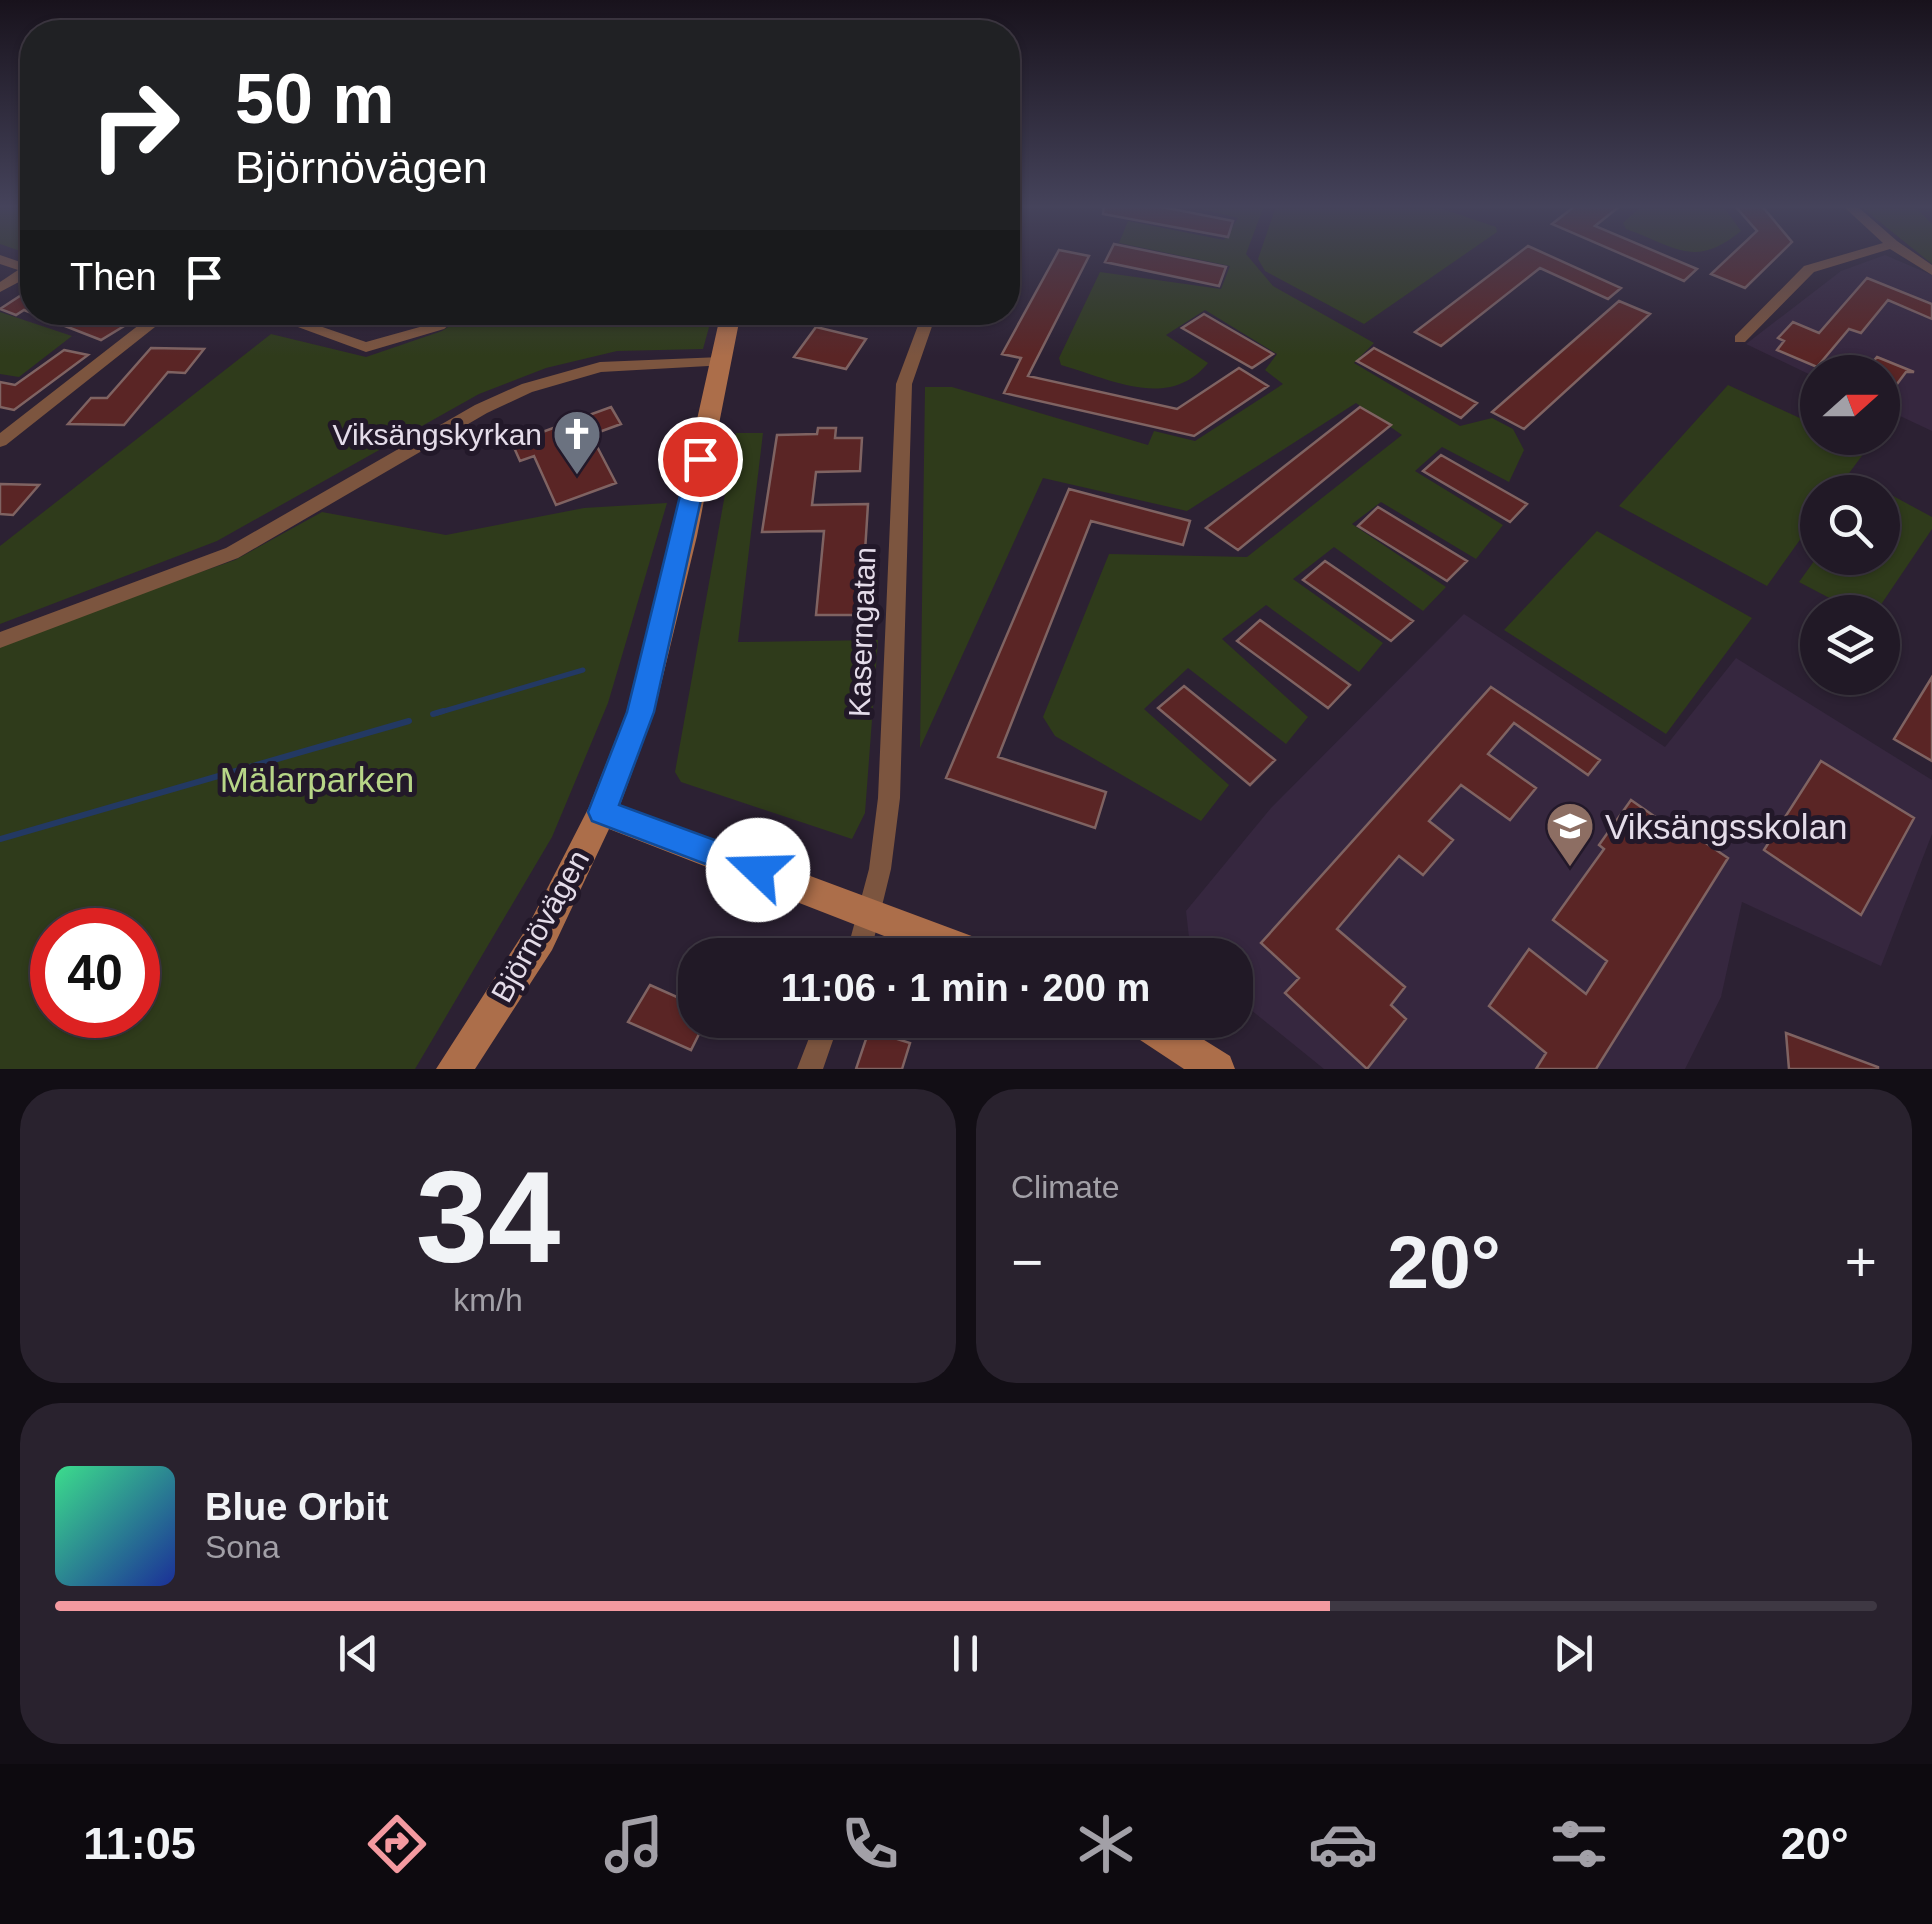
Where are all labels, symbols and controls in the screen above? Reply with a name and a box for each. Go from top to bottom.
icon: right [70,60,200,190]
text: 50 m [235,60,395,138]
text: Björnövägen [235,142,488,193]
icon: arrive [177,250,232,305]
text: Then [70,256,157,298]
north arrow [1800,355,1900,455]
map controls [1800,355,1900,695]
church icon: Viksängskyrkan [551,408,603,476]
pin [658,417,743,502]
place label: Viksängskyrkan [332,418,542,451]
icon: arrive [673,432,728,487]
button: search [1800,475,1900,575]
street label: Kaserngatan [843,546,881,718]
button: layers [1800,595,1900,695]
park label: Mälarparken [220,760,414,799]
school or university icon: Viksängsskolan [1544,800,1596,868]
place label: Viksängsskolan [1605,807,1848,846]
position arrow [706,818,810,922]
street label: Björnövägen [485,844,595,1008]
speed limit sign: 40 [30,908,160,1038]
text: 11:06 · 1 min · 200 m [781,967,1150,1009]
text: 34 [416,1144,560,1290]
text: Climate [1011,1169,1119,1205]
text: 20° [1387,1220,1501,1304]
text: − [1011,1231,1043,1293]
text: + [1845,1231,1877,1293]
text: km/h [453,1282,523,1318]
text: Blue Orbit [205,1486,389,1528]
text: Sona [205,1529,280,1565]
icon: previous [331,1626,386,1681]
icon: pause [938,1626,993,1681]
icon: next [1546,1626,1601,1681]
icon: directions [362,1809,432,1879]
icon: music [599,1809,669,1879]
icon: phone [835,1809,905,1879]
icon: climate [1071,1809,1141,1879]
icon: car [1308,1809,1378,1879]
icon: filters [1544,1809,1614,1879]
text: 11:05 [83,1818,196,1869]
text: 20° [1781,1818,1849,1869]

